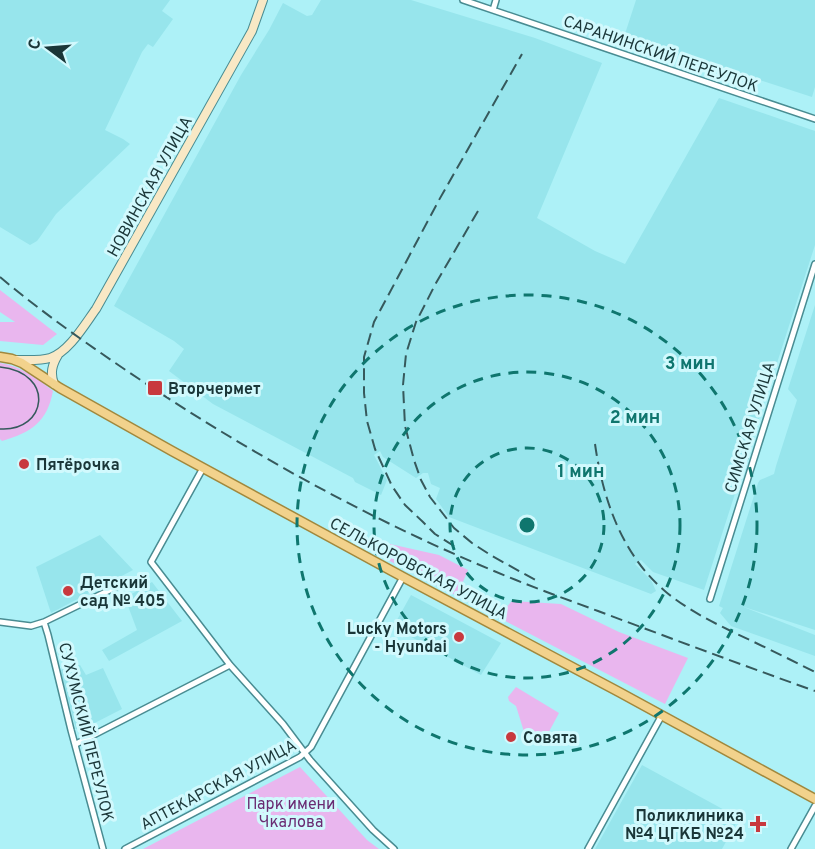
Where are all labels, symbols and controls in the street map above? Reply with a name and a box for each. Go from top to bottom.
street label: САРАНИНСКИЙ ПЕРЕУЛОК [560,10,761,98]
north arrow [18,18,78,78]
text: С [24,37,47,52]
street label: НОВИНСКАЯ УЛИЦА [104,113,198,261]
text: 3 мин [665,353,715,376]
street label: СИМСКАЯ УЛИЦА [721,359,780,496]
marker: Вторчермет [146,379,164,397]
place label: Вторчермет [168,380,261,400]
text: 2 мин [610,407,660,430]
place label: Пятёрочка [36,456,120,476]
marker: Пятёрочка [17,457,31,471]
text: 1 мин [558,461,604,484]
street label: СЕЛЬКОРОВСКАЯ УЛИЦА [326,514,511,625]
centre of rings [517,515,537,535]
place label: Детский сад № 405 [80,574,165,612]
marker: Детский сад № 405 [61,584,75,598]
place label: Lucky Motors - Hyundai [347,620,447,658]
marker: Lucky Motors - Hyundai [452,630,466,644]
street label: СУХУМСКИЙ ПЕРЕУЛОК [53,640,119,824]
place label: Совята [523,729,577,749]
marker: Совята [504,730,518,744]
street label: АПТЕКАРСКАЯ УЛИЦА [137,736,301,835]
park label: Парк имени Чкалова [246,795,336,833]
place label: Поликлиника №4 ЦГКБ №24 [625,807,744,845]
marker: Поликлиника №4 ЦГКБ №24 [749,815,767,833]

